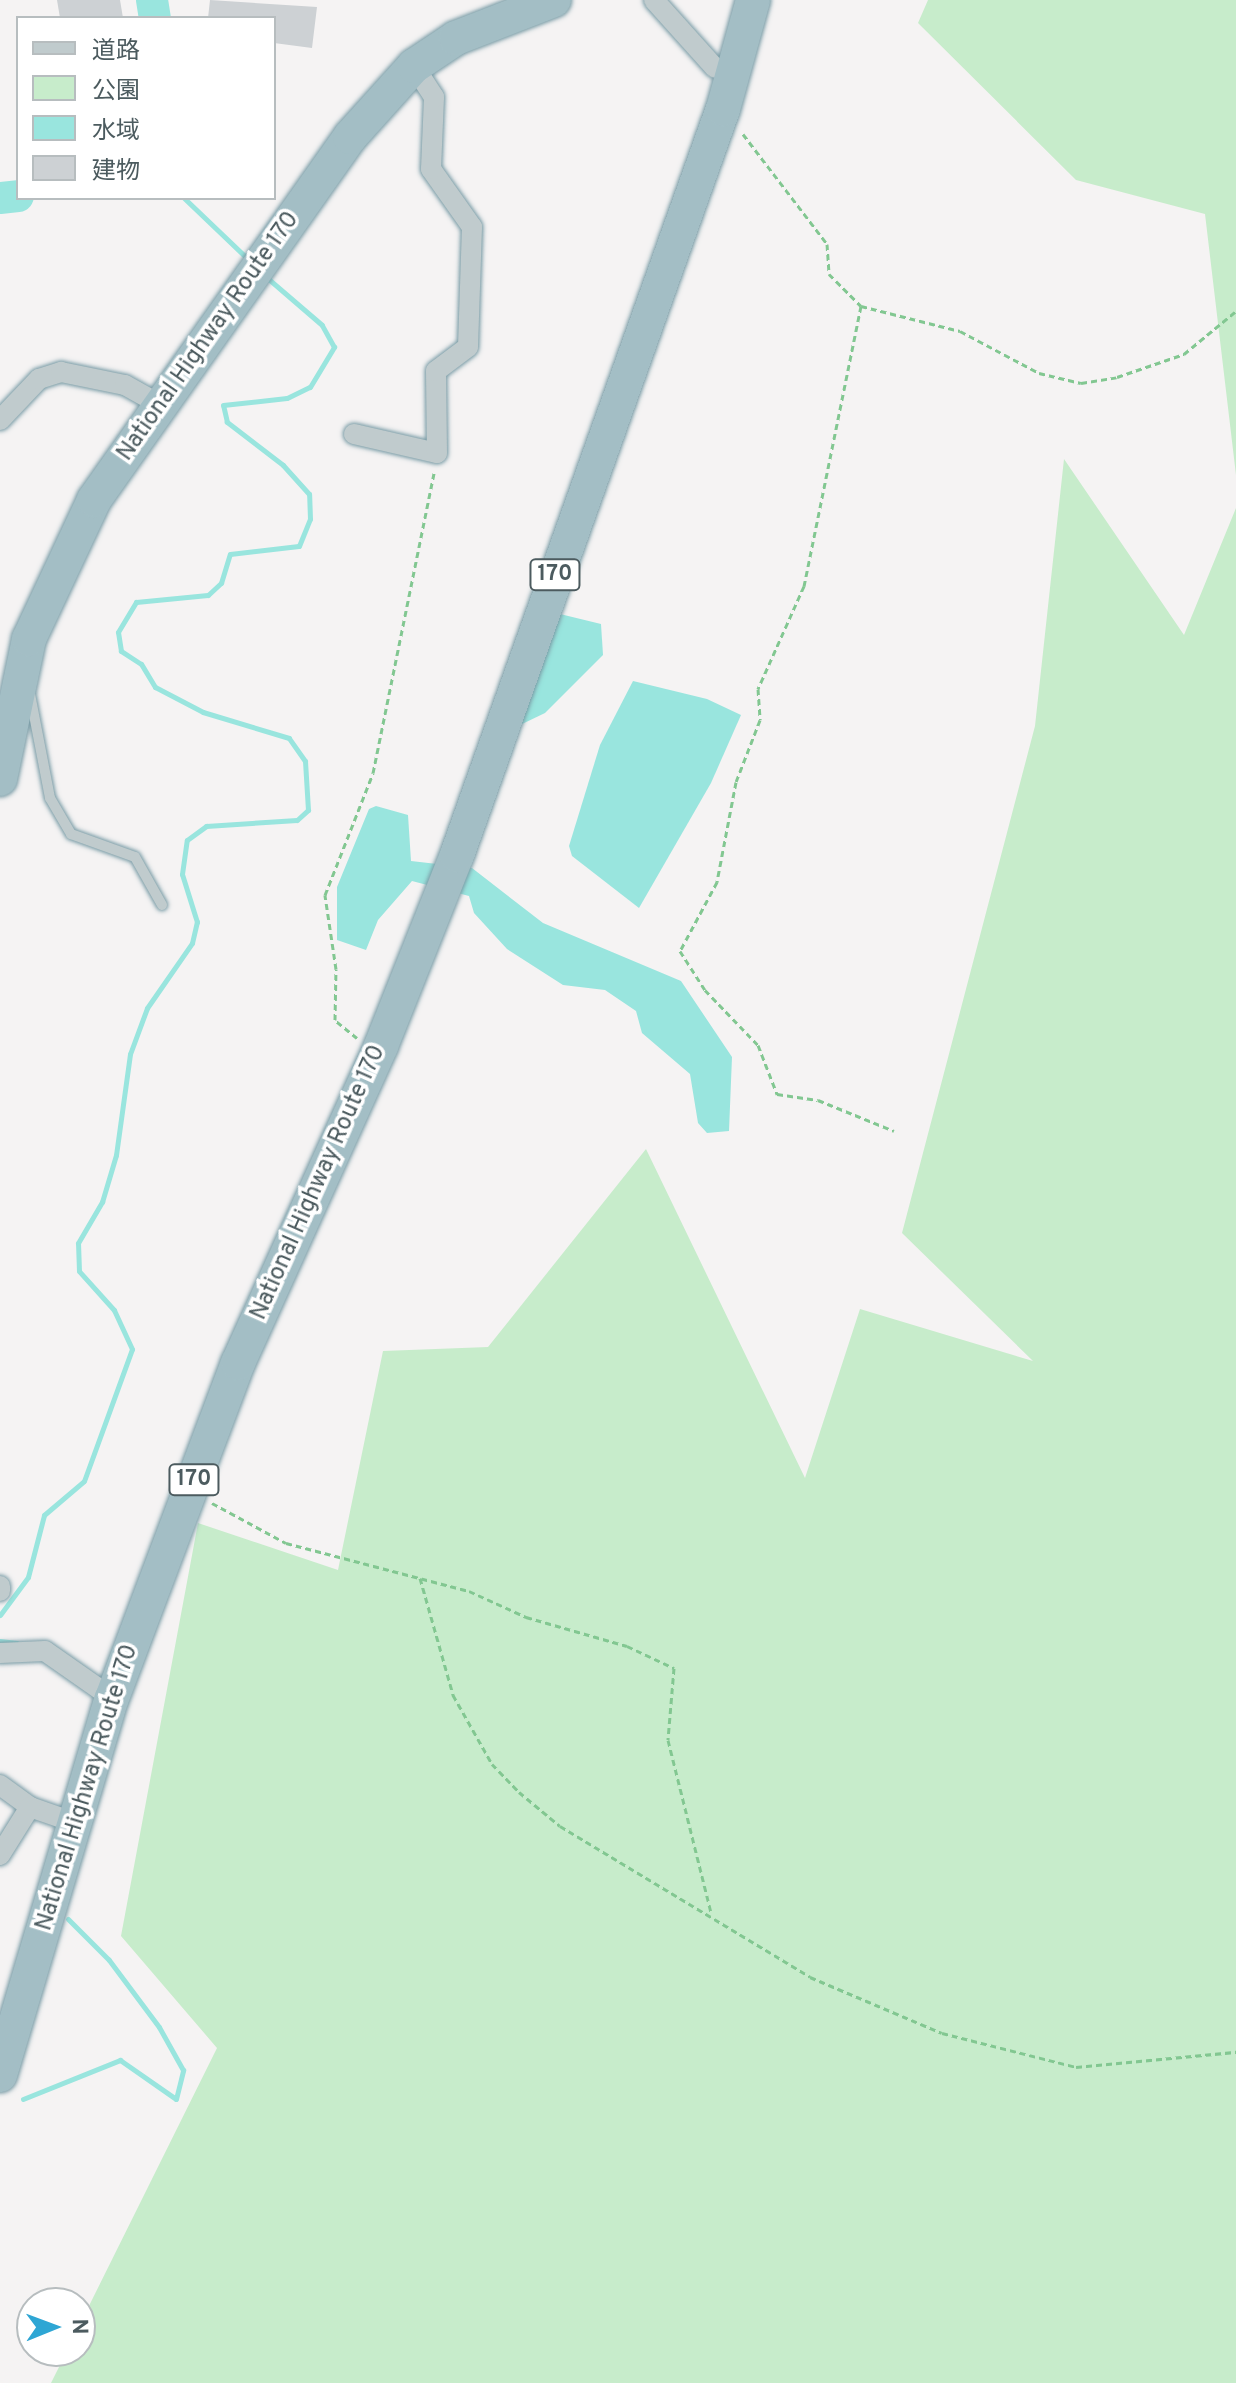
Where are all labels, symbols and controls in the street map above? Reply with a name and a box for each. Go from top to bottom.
legend [16,16,276,200]
text: 道路 [92,37,140,67]
text: 公園 [92,77,140,107]
text: 水域 [92,117,140,147]
text: 建物 [92,157,140,187]
street label: National Highway Route 170 [112,207,306,467]
road number: 170 [529,557,581,593]
street label: National Highway Route 170 [245,1041,393,1325]
road number: 170 [168,1462,220,1498]
street label: National Highway Route 170 [31,1641,145,1935]
north arrow [16,2287,96,2367]
text: N [65,2318,92,2335]

